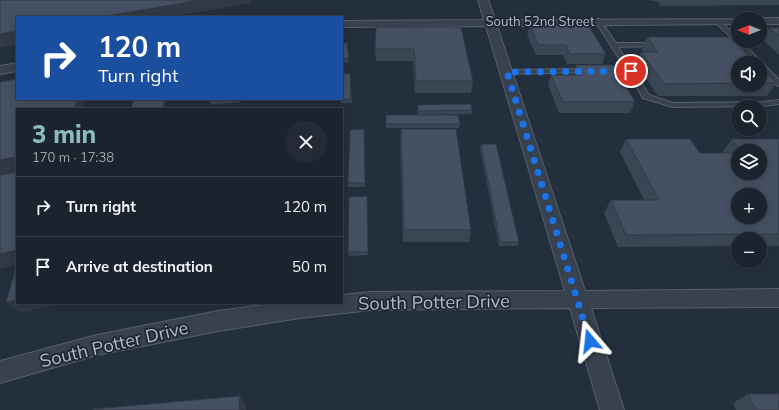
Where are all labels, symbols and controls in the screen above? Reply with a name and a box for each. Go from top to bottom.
north arrow [731,12,767,48]
map controls [731,12,767,268]
street label: South 52nd Street [486,13,595,29]
text: 120 m [98,29,181,64]
icon: right [32,32,84,84]
pin [614,54,648,88]
button: sound [731,56,767,92]
icon: arrive [620,60,642,82]
text: Turn right [98,64,178,87]
button: search [731,100,767,136]
text: 3 min [32,119,96,149]
button: close [285,121,327,163]
button: layers [731,144,767,180]
text: 170 m · 17:38 [32,149,114,165]
button: + [731,188,767,224]
icon: right [32,196,54,218]
text: Turn right [66,197,136,216]
text: 120 m [283,197,327,216]
button: − [731,232,767,268]
icon: arrive [32,256,54,278]
text: Arrive at destination [66,257,213,276]
text: 50 m [292,257,327,276]
street label: South Potter Drive [358,289,510,315]
street label: South Potter Drive [37,316,191,372]
position arrow [569,320,611,362]

